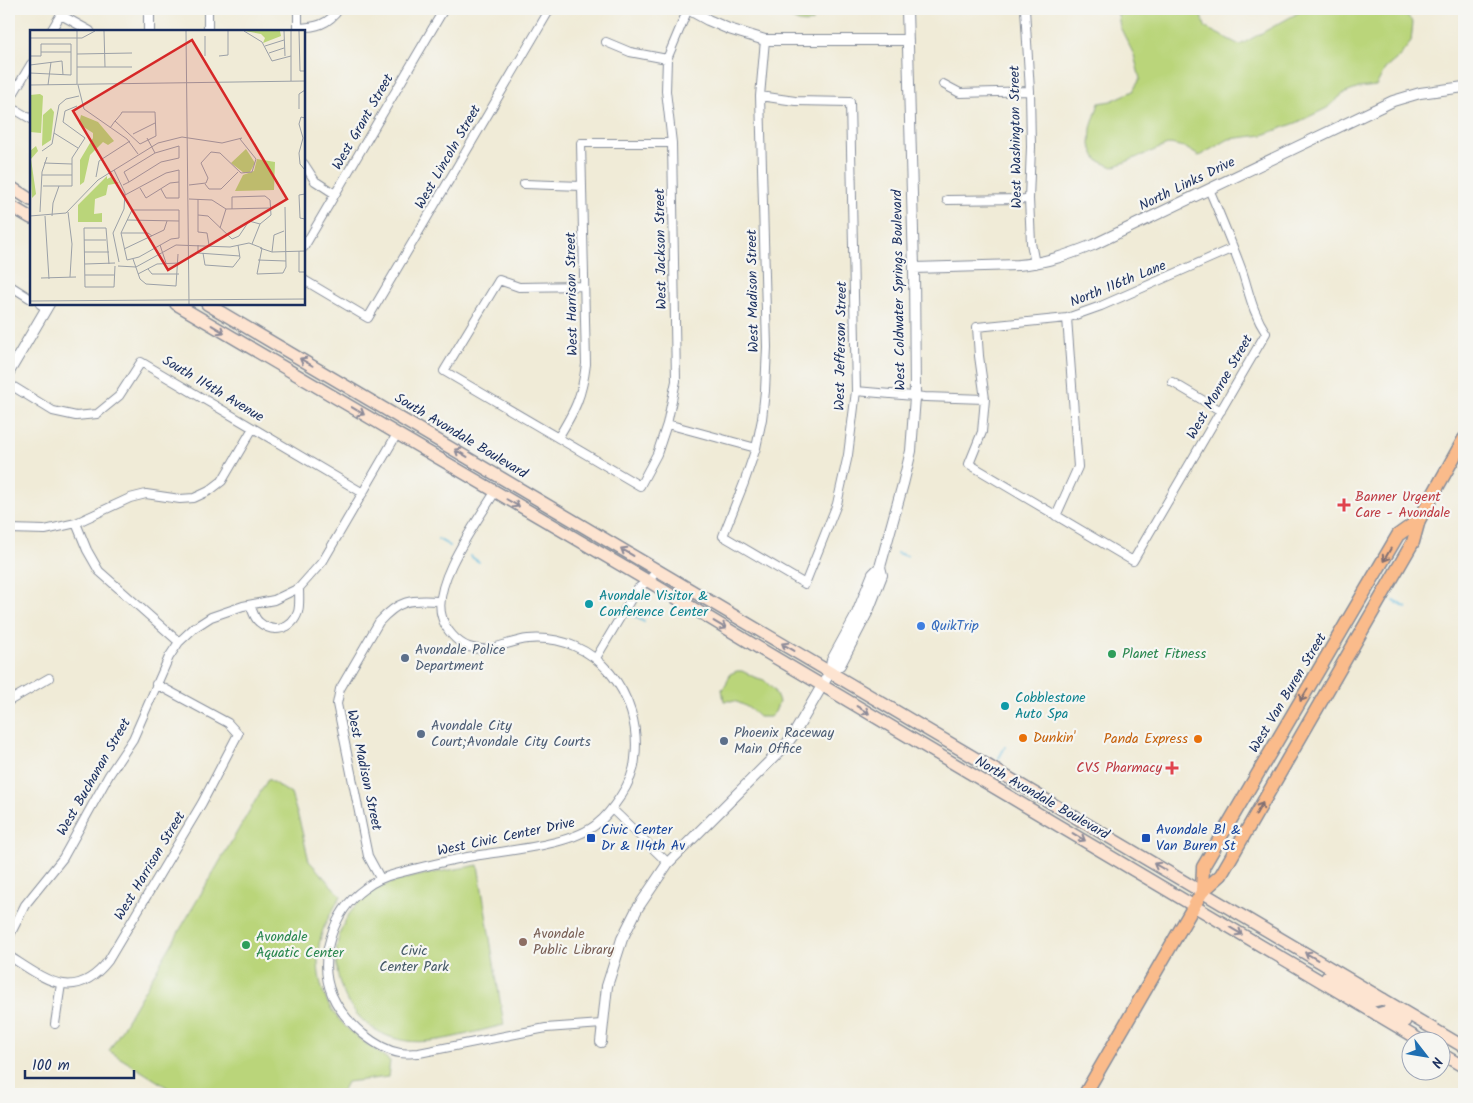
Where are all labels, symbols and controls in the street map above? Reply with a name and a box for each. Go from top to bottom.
inset map [30,30,305,305]
street label: West Washington Street [1004,65,1028,209]
street label: West Grant Street [326,69,400,174]
street label: West Lincoln Street [409,100,487,213]
street label: North Links Drive [1135,151,1240,217]
street label: West Jackson Street [649,188,673,310]
street label: West Coldwater Springs Boulevard [886,188,912,391]
street label: West Madison Street [741,229,765,353]
street label: West Harrison Street [560,231,584,356]
street label: North 116th Lane [1067,254,1170,313]
street label: West Jefferson Street [829,281,853,411]
one-way arrow [211,324,225,334]
street label: West Monroe Street [1181,330,1259,443]
street label: South 114th Avenue [158,350,269,428]
one-way arrow [300,356,314,366]
street label: South Avondale Boulevard [390,387,533,485]
one-way arrow [351,407,365,417]
one-way arrow [455,448,469,458]
place label: Banner Urgent Care - Avondale [1355,486,1451,524]
one-way arrow [506,498,520,508]
marker: Banner Urgent Care - Avondale [1337,498,1351,512]
one-way arrow [621,546,635,556]
one-way arrow [1381,547,1391,562]
place label: Avondale Visitor & Conference Center [599,585,709,623]
marker: Avondale Visitor & Conference Center [583,598,595,610]
place label: QuikTrip [931,615,979,637]
one-way arrow [713,619,727,630]
marker: QuikTrip [915,620,927,632]
street label: West Van Buren Street [1243,628,1333,757]
place label: Avondale Police Department [415,639,506,677]
one-way arrow [782,641,796,651]
place label: Planet Fitness [1122,643,1206,665]
marker: Planet Fitness [1106,648,1118,660]
marker: Avondale Police Department [399,652,411,664]
place label: Cobblestone Auto Spa [1015,687,1086,725]
one-way arrow [1299,688,1309,702]
marker: Cobblestone Auto Spa [999,700,1011,712]
one-way arrow [856,706,870,716]
street label: West Madison Street [340,708,388,833]
street label: West Buchanan Street [51,713,137,840]
place label: Avondale City Court;Avondale City Courts [431,715,591,753]
place label: Phoenix Raceway Main Office [734,722,834,760]
place label: Dunkin' [1033,727,1077,749]
marker: Avondale City Court;Avondale City Courts [415,728,427,740]
place label: Panda Express [1103,728,1188,750]
marker: Dunkin' [1017,732,1029,744]
marker: Panda Express [1192,733,1204,745]
marker: Phoenix Raceway Main Office [718,735,730,747]
street label: North Avondale Boulevard [971,750,1114,846]
place label: CVS Pharmacy [1076,757,1162,779]
marker: CVS Pharmacy [1166,762,1178,774]
one-way arrow [1254,803,1264,817]
street label: West Harrison Street [109,807,192,925]
street label: West Civic Center Drive [435,812,578,862]
place label: Civic Center Dr & 114th Av [601,819,685,857]
place label: Avondale Bl & Van Buren St [1156,819,1241,857]
marker: Civic Center Dr & 114th Av [585,832,597,844]
marker: Avondale Bl & Van Buren St [1140,832,1152,844]
one-way arrow [1071,833,1085,843]
one-way arrow [1154,861,1168,871]
place label: Avondale Public Library [533,923,614,961]
place label: Avondale Aquatic Center [256,926,345,964]
one-way arrow [1228,926,1242,936]
marker: Avondale Public Library [517,936,529,948]
marker: Avondale Aquatic Center [240,939,252,951]
park label: Civic Center Park [379,940,449,978]
one-way arrow [1303,951,1318,961]
north arrow [1400,1030,1450,1080]
scale bar [25,1048,134,1080]
text: N [1424,1053,1448,1072]
text: 100 m [32,1054,70,1078]

